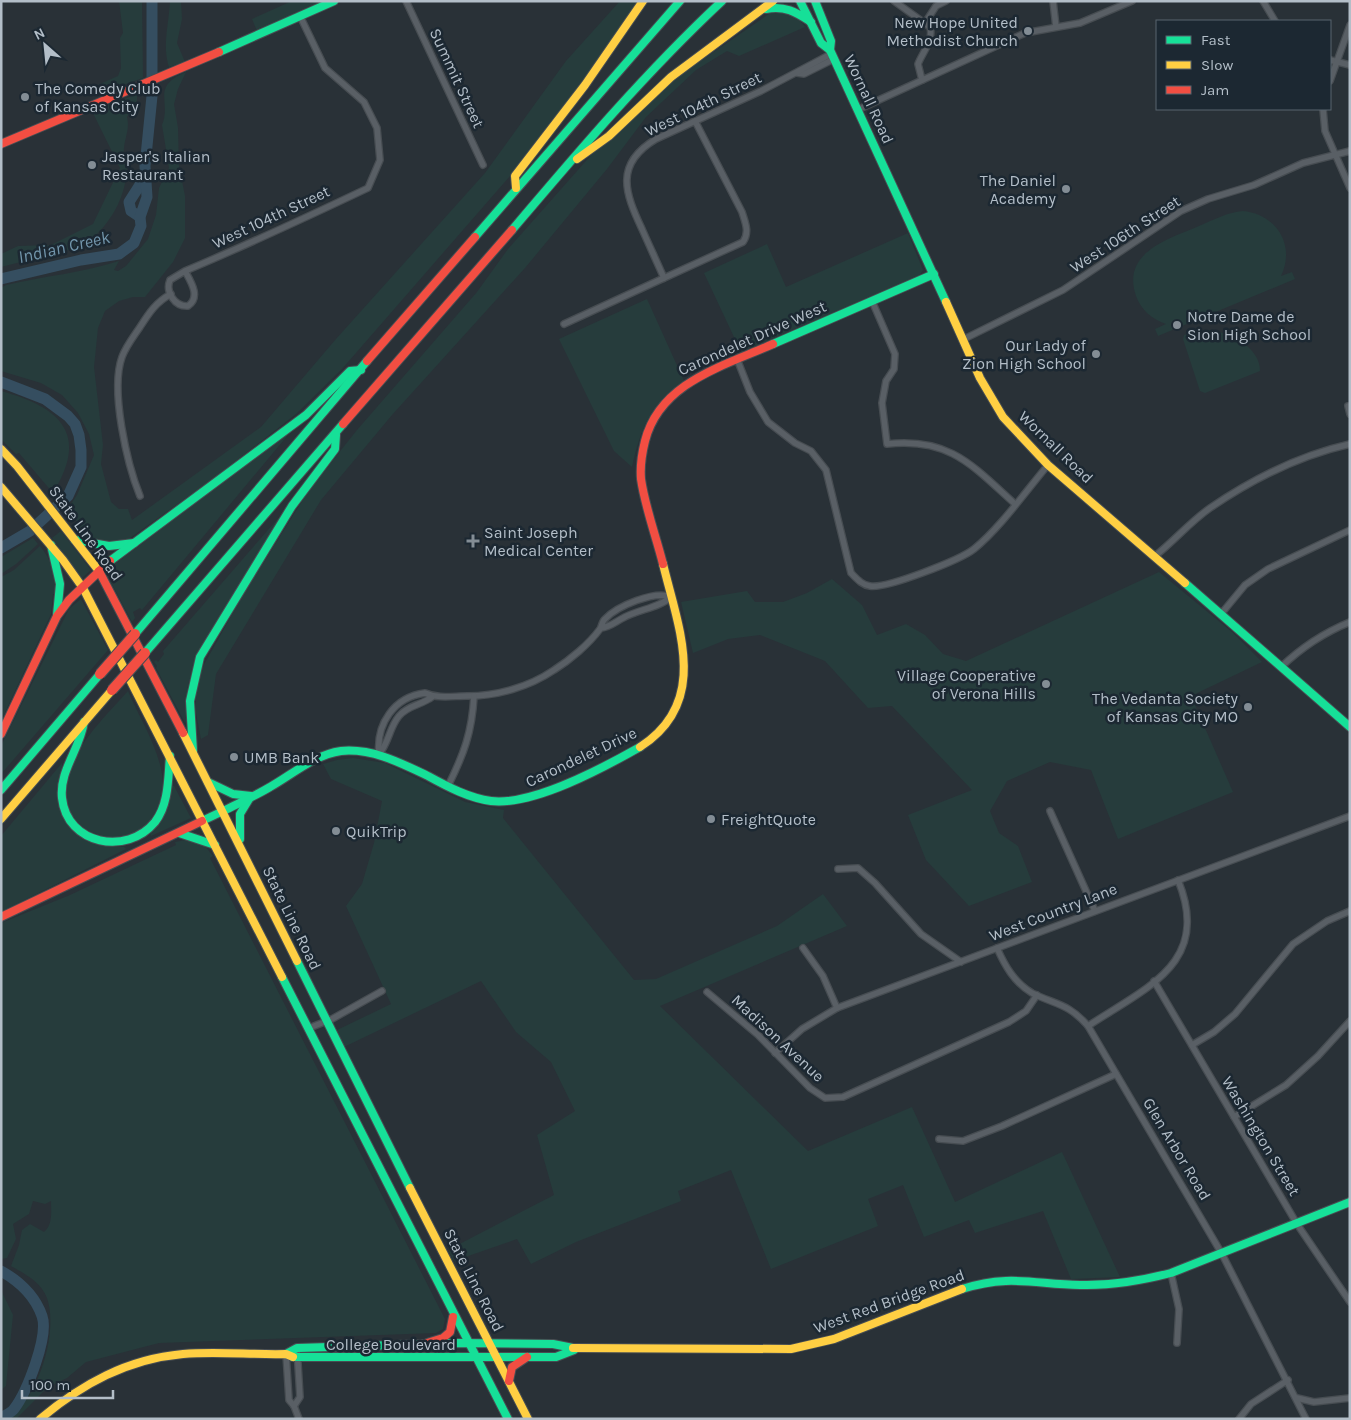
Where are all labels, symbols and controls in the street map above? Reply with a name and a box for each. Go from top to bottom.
place label: New Hope United Methodist Church [886,13,1018,50]
north arrow [20,20,70,70]
legend [1156,20,1331,110]
text: N [31,24,48,44]
street label: Summit Street [426,25,488,131]
marker: New Hope United Methodist Church [1022,25,1034,37]
text: Fast [1201,31,1231,49]
street label: Wornall Road [840,51,898,147]
text: Slow [1201,56,1233,74]
street label: West 104th Street [642,68,764,140]
place label: The Comedy Club of Kansas City [35,79,161,116]
text: Jam [1201,81,1229,99]
marker: The Comedy Club of Kansas City [19,91,31,103]
place label: Jasper's Italian Restaurant [102,147,210,184]
marker: Jasper's Italian Restaurant [86,159,98,171]
place label: The Daniel Academy [980,171,1057,208]
street label: West 104th Street [209,181,333,253]
marker: The Daniel Academy [1060,183,1072,195]
street label: West 106th Street [1066,191,1184,277]
water label: Indian Creek [16,226,113,268]
street label: Carondelet Drive West [675,297,829,379]
place label: Notre Dame de Sion High School [1187,307,1311,344]
marker: Notre Dame de Sion High School [1171,319,1183,331]
place label: Our Lady of Zion High School [962,336,1087,373]
marker: Our Lady of Zion High School [1090,348,1102,360]
street label: Wornall Road [1015,407,1097,487]
street label: State Line Road [45,482,127,584]
place label: Saint Joseph Medical Center [484,523,593,560]
marker: Saint Joseph Medical Center [466,534,480,548]
place label: Village Cooperative of Verona Hills [897,666,1036,703]
marker: Village Cooperative of Verona Hills [1040,678,1052,690]
place label: The Vedanta Society of Kansas City MO [1092,689,1239,726]
marker: The Vedanta Society of Kansas City MO [1242,701,1254,713]
street label: Carondelet Drive [522,723,640,791]
place label: UMB Bank [244,748,319,767]
marker: UMB Bank [228,751,240,763]
place label: FreightQuote [721,810,816,829]
marker: FreightQuote [705,813,717,825]
place label: QuikTrip [346,822,407,841]
marker: QuikTrip [330,825,342,837]
street label: State Line Road [259,863,325,973]
street label: West Country Lane [986,879,1120,945]
street label: Madison Avenue [728,990,828,1086]
street label: Washington Street [1218,1073,1304,1199]
street label: Glen Arbor Road [1139,1094,1215,1204]
street label: State Line Road [440,1225,508,1335]
street label: West Red Bridge Road [811,1265,967,1337]
street label: College Boulevard [326,1335,456,1354]
scale bar [22,1368,114,1400]
text: 100 m [30,1376,70,1394]

